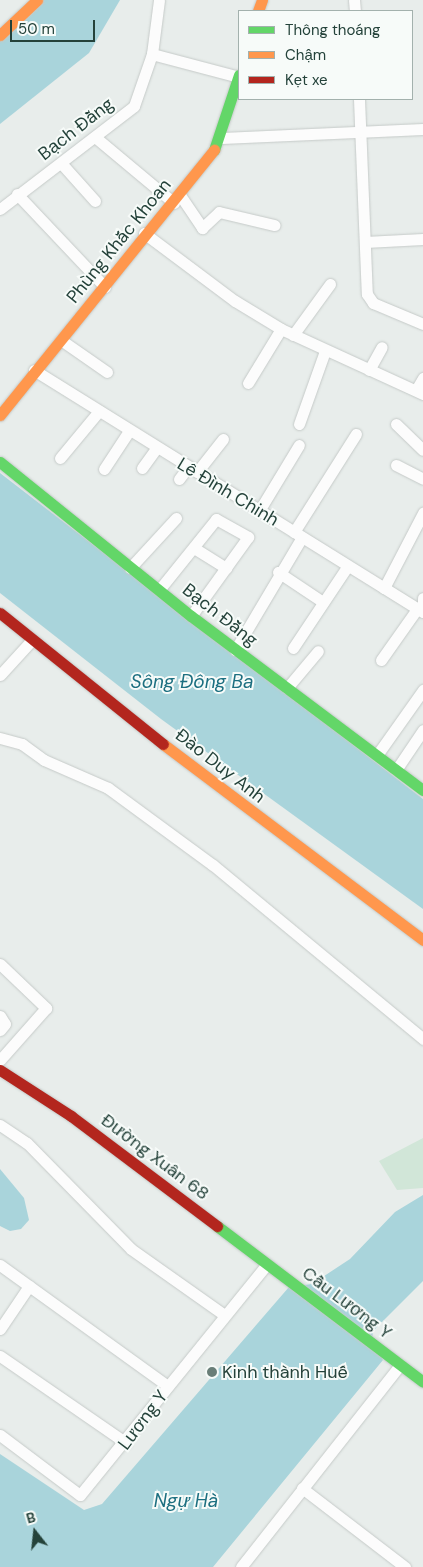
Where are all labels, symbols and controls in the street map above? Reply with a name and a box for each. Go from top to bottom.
scale bar [12,10,98,42]
legend [238,10,413,100]
text: 50 m [18,19,55,39]
text: Thông thoáng [285,20,380,40]
text: Chậm [285,45,326,65]
text: Kẹt xe [285,70,328,90]
street label: Bạch Đằng [34,93,118,165]
street label: Phùng Khắc Khoan [62,174,176,308]
street label: Lê Đình Chinh [173,453,283,531]
street label: Bạch Đằng [178,579,262,651]
water label: Sông Đông Ba [131,671,253,693]
street label: Đào Duy Anh [171,724,269,808]
street label: Đường Xuân 68 [97,1109,213,1205]
street label: Cầu Lương Y [298,1262,396,1344]
place label: Kinh thành Huế [222,1361,348,1383]
marker: Kinh thành Huế [206,1366,218,1378]
street label: Lương Y [114,1386,172,1454]
water label: Ngự Hà [154,1490,218,1512]
north arrow [10,1507,60,1557]
text: B [24,1508,38,1527]

